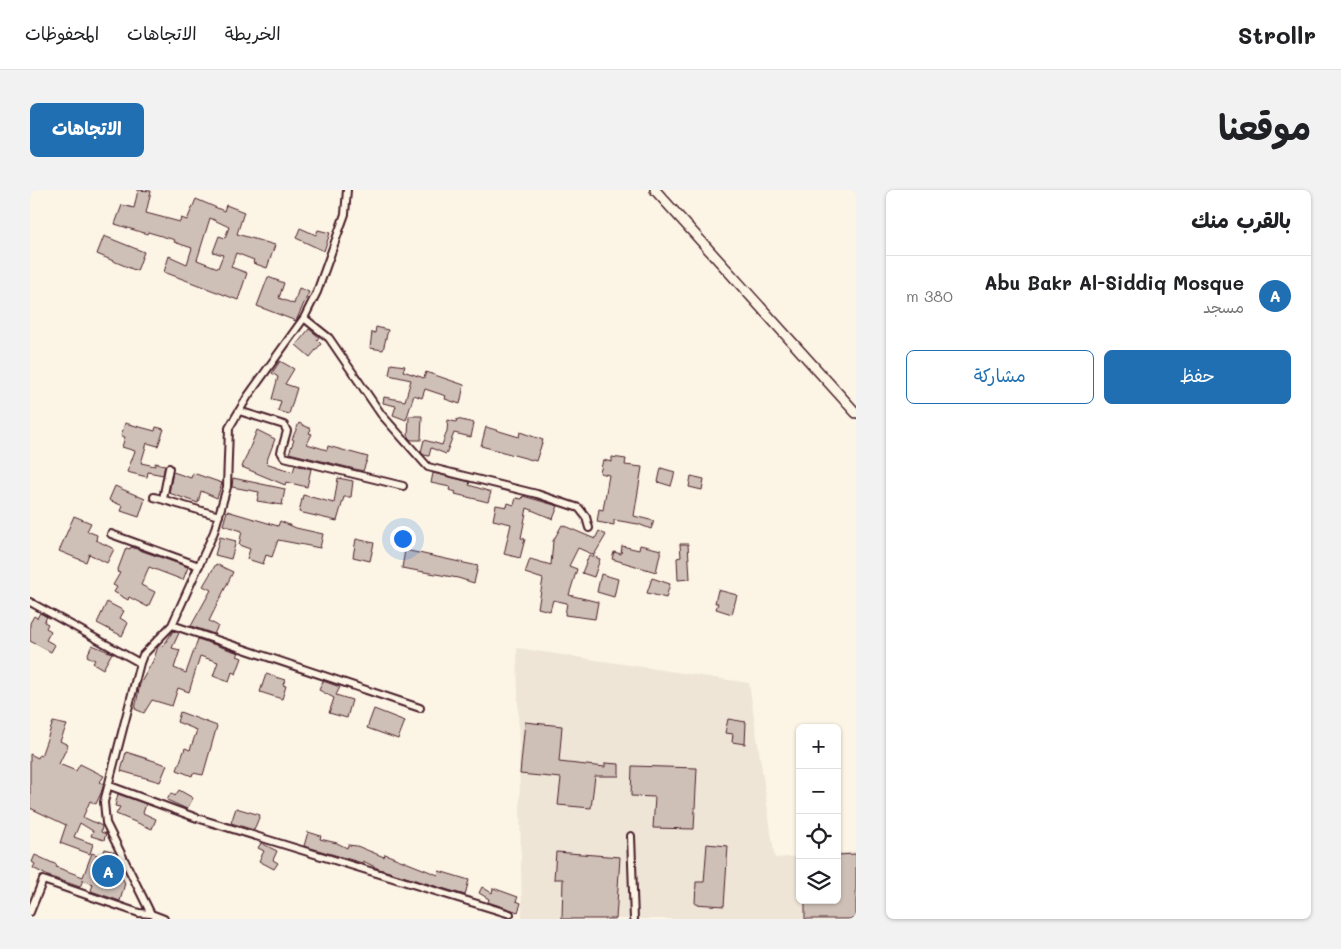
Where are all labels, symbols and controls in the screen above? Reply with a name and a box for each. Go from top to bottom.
text: Strollr [1238,19,1316,50]
text: المحفوظات [25,21,99,45]
text: الاتجاهات [127,21,197,45]
text: الخريطة [225,21,281,45]
button: الاتجاهات [30,103,144,157]
text: موقعنا [1218,103,1311,149]
text: بالقرب منك [1191,206,1291,233]
text: Abu Bakr Al-Siddiq Mosque [984,270,1244,295]
text: 380 m [906,285,953,306]
text: A [1269,285,1281,306]
text: مسجد [1203,296,1244,317]
button: مشاركة [906,350,1094,404]
button: حفظ [1104,350,1291,404]
your location [390,526,416,552]
map controls [796,724,841,904]
button: + [796,724,841,769]
button: − [796,769,841,814]
button: locate [796,814,841,859]
pin: A [92,852,124,890]
button: layers [796,859,841,904]

